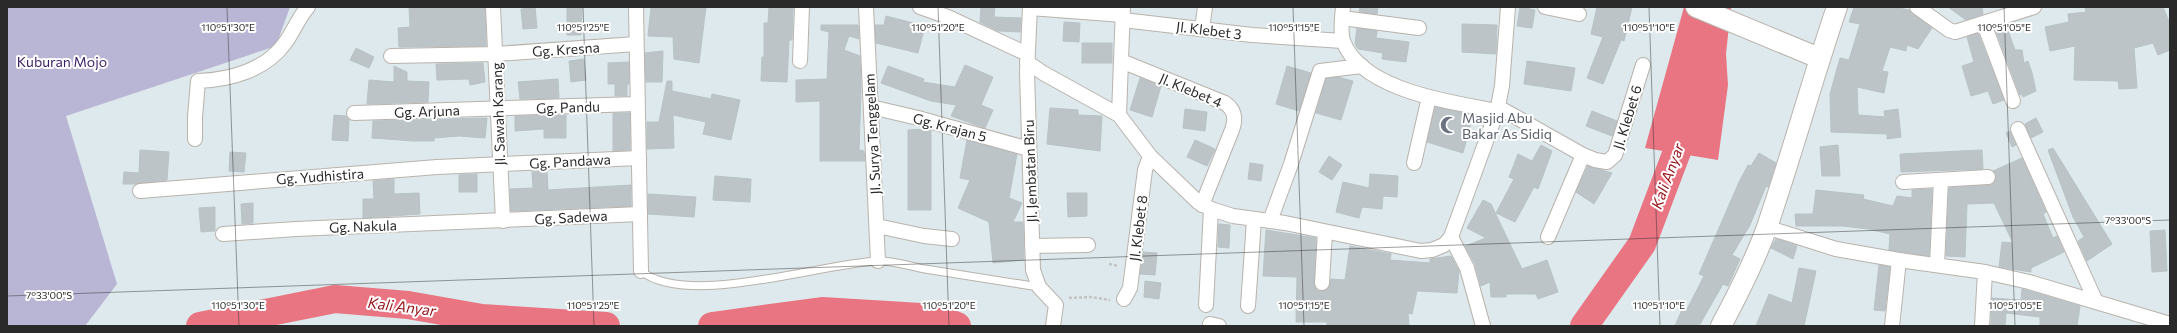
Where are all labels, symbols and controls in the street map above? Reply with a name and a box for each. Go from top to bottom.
street label: Jl. Klebet 3 [1175,18,1243,42]
text: 110°51'30"E [201,21,255,33]
text: 110°51'25"E [557,21,609,33]
text: 110°51'20"E [911,21,965,33]
text: 110°51'15"E [1268,21,1320,33]
text: 110°51'10"E [1623,21,1675,33]
text: 110°51'05"E [1977,21,2031,33]
street label: Gg. Kresna [532,38,600,60]
park label: Kuburan Mojo [17,53,107,70]
street label: Jl. Sawah Karang [488,62,508,166]
street label: Jl. Klebet 4 [1157,69,1225,111]
street label: Jl. Surya Tenggelam [860,73,884,195]
street label: Jl. Klebet 6 [1609,83,1645,151]
street label: Gg. Pandu [536,97,600,117]
street label: Gg. Arjuna [394,101,460,121]
street label: Gg. Krajan 5 [911,109,989,145]
place label: Masjid Abu Bakar As Sidiq [1462,109,1552,142]
mosque icon: Masjid Abu Bakar As Sidiq [1439,115,1459,135]
street label: Jl. Jembatan Biru [1020,119,1040,223]
water label: Kali Anyar [1647,140,1688,211]
street label: Gg. Pandawa [529,150,611,172]
street label: Gg. Yudhistira [275,164,365,188]
street label: Jl. Klebet 8 [1126,194,1150,262]
street label: Gg. Sadewa [534,207,608,227]
text: 7°33'00"S [2105,214,2151,226]
street label: Gg. Nakula [329,216,397,236]
text: 7°33'00"S [26,289,72,301]
water label: Kali Anyar [367,293,438,319]
text: 110°51'30"E [211,299,265,311]
text: 110°51'25"E [567,299,619,311]
text: 110°51'20"E [922,299,976,311]
text: 110°51'15"E [1278,299,1330,311]
text: 110°51'10"E [1633,299,1685,311]
text: 110°51'05"E [1988,299,2042,311]

